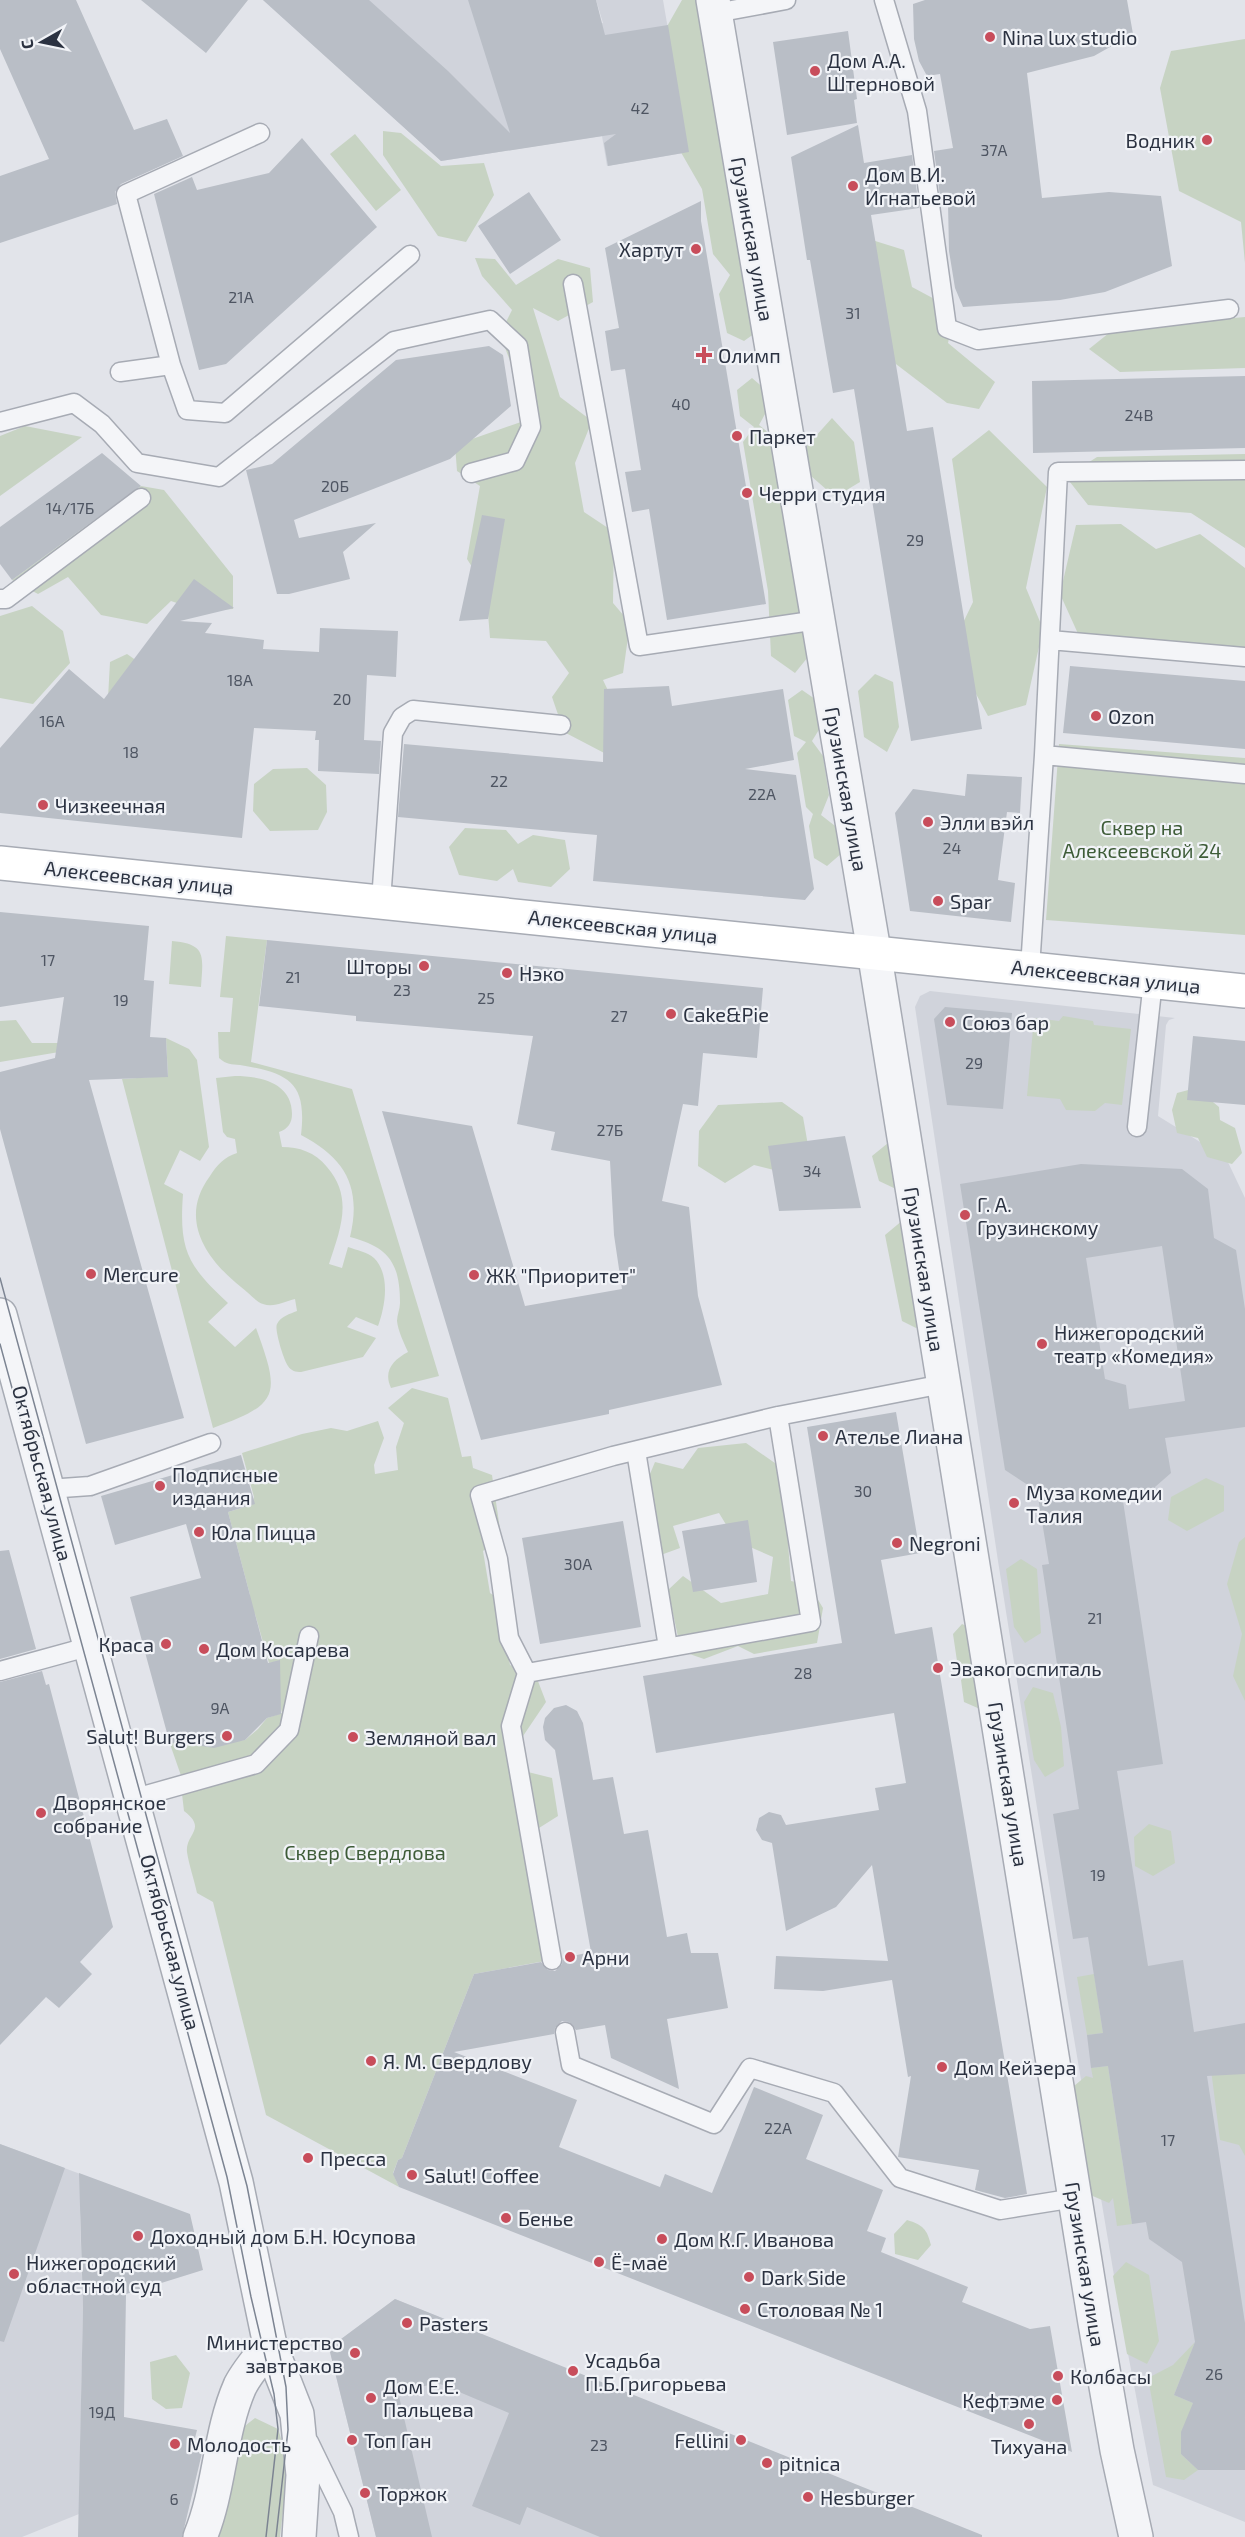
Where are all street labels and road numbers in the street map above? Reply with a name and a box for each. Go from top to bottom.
street label: Грузинская улица [726,155,779,323]
street label: Грузинская улица [820,705,873,873]
street label: Алексеевская улица [43,855,235,900]
street label: Алексеевская улица [527,904,719,949]
street label: Алексеевская улица [1010,954,1202,999]
street label: Грузинская улица [899,1185,950,1353]
street label: Октябрьская улица [7,1382,78,1564]
street label: Грузинская улица [983,1700,1034,1868]
street label: Октябрьская улица [135,1851,206,2033]
street label: Грузинская улица [1060,2180,1111,2348]

